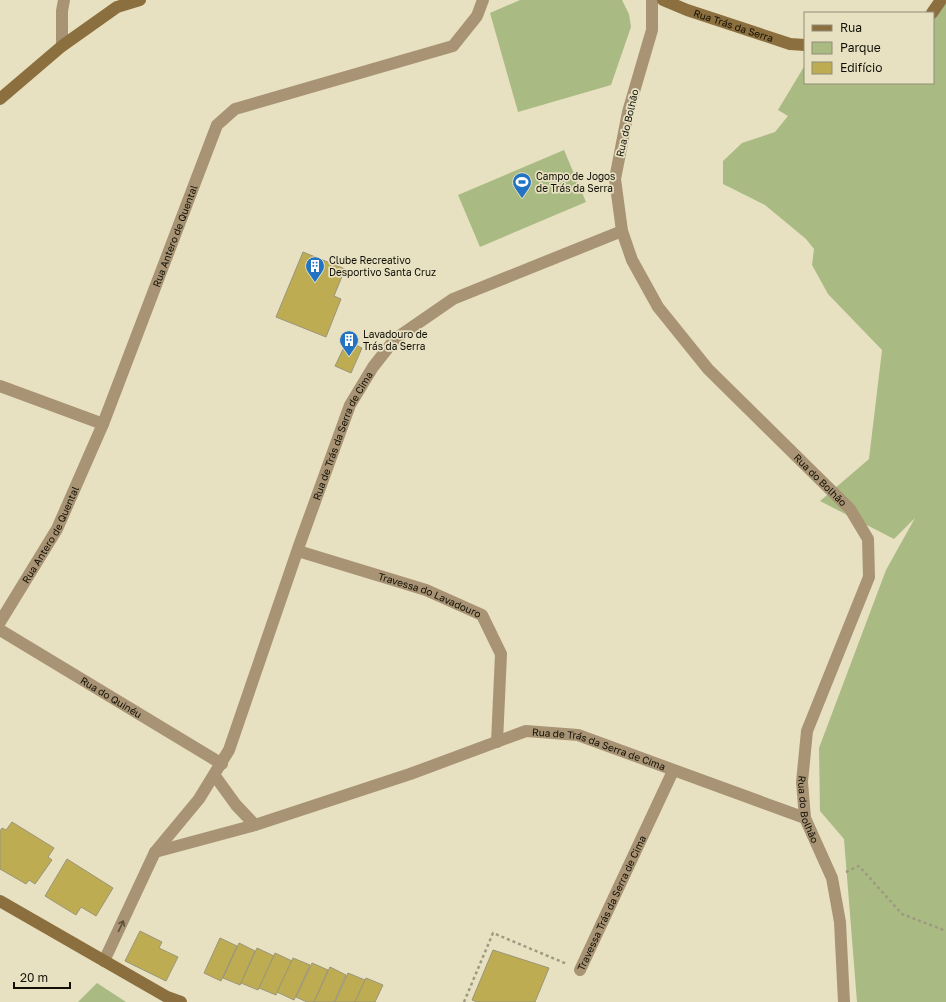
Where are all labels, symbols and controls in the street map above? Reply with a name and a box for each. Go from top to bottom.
street label: Rua Trás da Serra [692,7,775,44]
legend [804,12,934,84]
text: Rua [840,20,862,35]
text: Parque [840,40,881,55]
text: Edifício [840,60,882,75]
street label: Rua do Bolhão [613,88,641,158]
place label: Campo de Jogos de Trás da Serra [536,170,615,194]
sports icon: Campo de Jogos de Trás da Serra [511,171,533,199]
street label: Rua Antero de Quental [150,183,200,289]
place label: Clube Recreativo Desportivo Santa Cruz [329,254,436,278]
building icon: Clube Recreativo Desportivo Santa Cruz [304,255,326,283]
place label: Lavadouro de Trás da Serra [363,328,428,352]
building icon: Lavadouro de Trás da Serra [338,329,360,357]
street label: Rua de Trás da Serra de Cima [310,369,375,502]
street label: Rua do Bolhão [792,451,849,508]
street label: Rua Antero de Quental [19,484,81,585]
street label: Travessa do Lavadouro [377,570,483,620]
street label: Rua do Quinéu [78,674,144,720]
street label: Rua de Trás da Serra de Cima [532,725,667,772]
street label: Rua do Bolhão [796,775,821,845]
street label: Travessa Trás da Serra de Cima [575,833,648,973]
one-way arrow [118,920,125,932]
scale bar [14,964,70,990]
text: 20 m [20,970,48,985]

